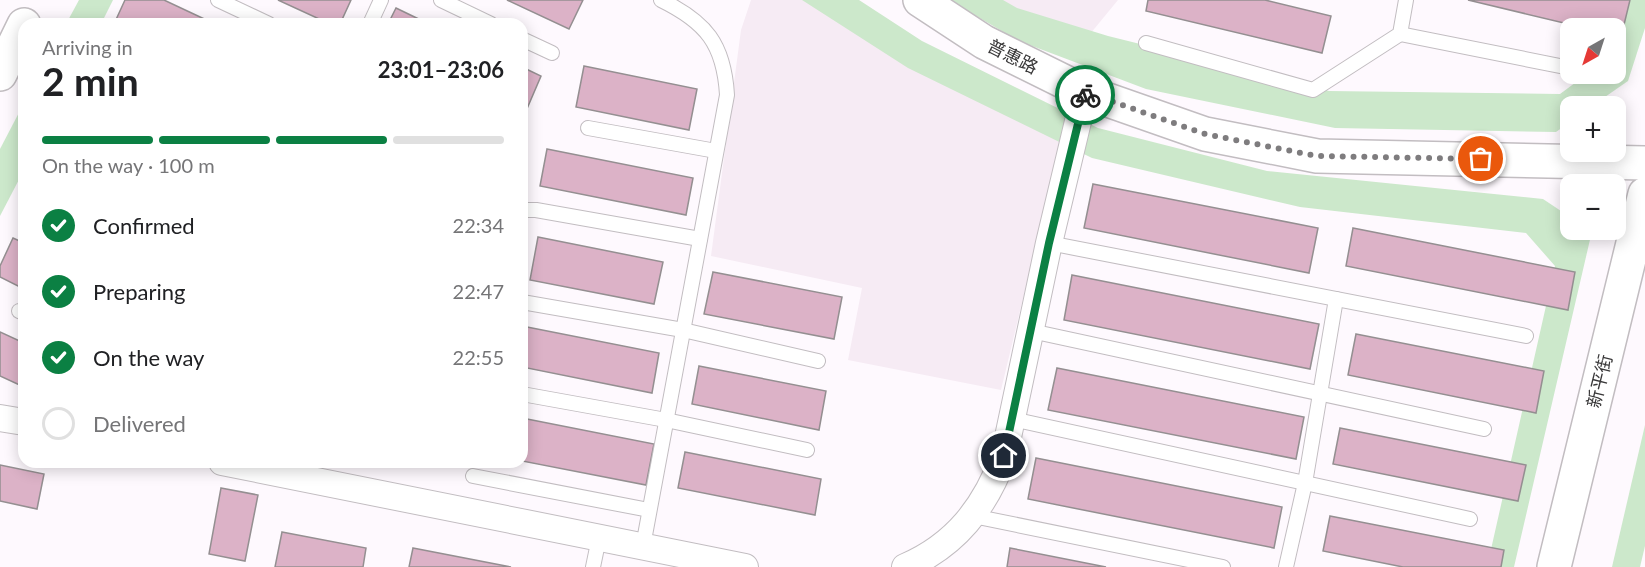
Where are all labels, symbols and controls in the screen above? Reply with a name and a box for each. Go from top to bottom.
north arrow [1560,18,1626,84]
map controls [1560,18,1626,240]
street label: 普惠路 [984,34,1042,78]
text: Arriving in [42,35,133,59]
text: 23:01–23:06 [378,56,504,83]
text: 2 min [42,58,139,104]
courier [1055,65,1115,125]
icon: bike [1069,79,1102,112]
button: + [1560,96,1626,162]
pin [1455,133,1506,184]
icon: bag [1464,142,1497,175]
text: On the way · 100 m [42,153,215,177]
button: − [1560,174,1626,240]
icon: check [42,209,75,242]
text: Confirmed [93,212,195,239]
text: 22:34 [453,213,504,237]
icon: check [42,275,75,308]
text: Preparing [93,278,185,305]
text: 22:47 [453,279,504,303]
icon: check [42,341,75,374]
text: On the way [93,344,204,371]
text: 22:55 [453,345,504,369]
street label: 新平街 [1582,352,1616,410]
text: Delivered [93,410,186,437]
pin [978,430,1029,481]
icon: home [987,439,1020,472]

